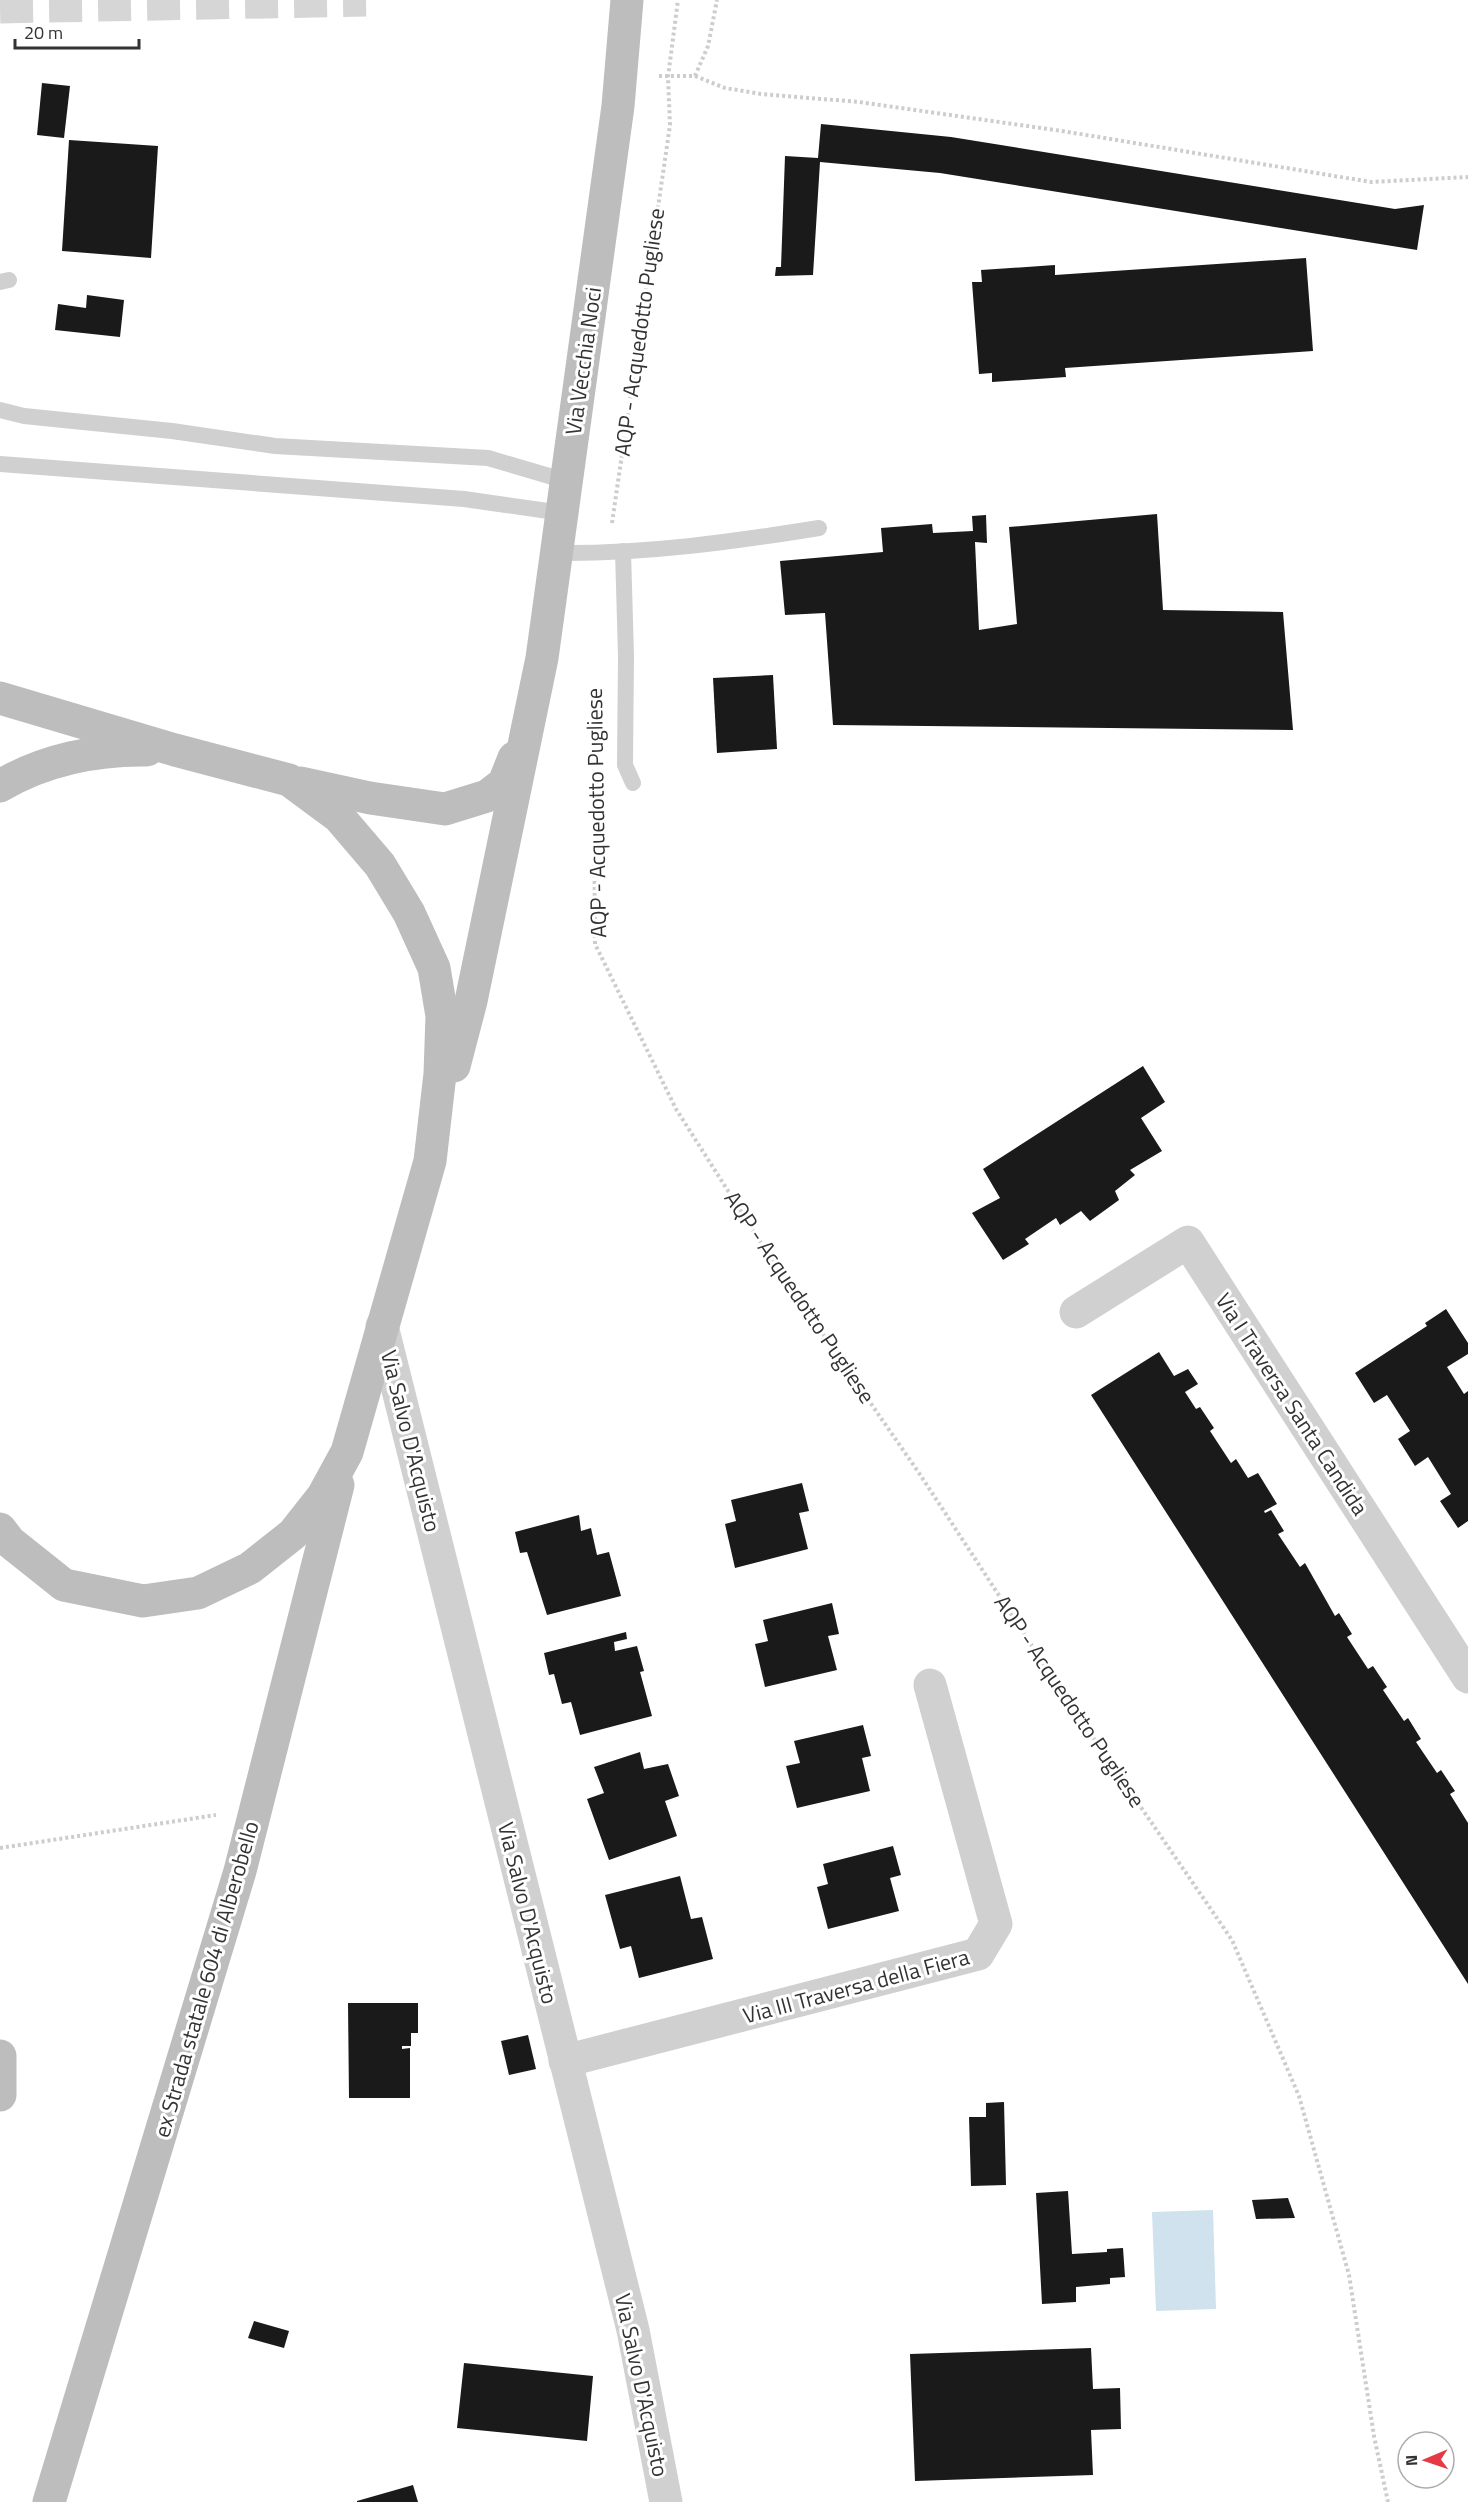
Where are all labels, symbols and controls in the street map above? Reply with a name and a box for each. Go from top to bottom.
scale bar [15,12,140,50]
text: 20 m [24,19,63,46]
street label: AQP - Acquedotto Pugliese [605,206,673,458]
street label: Via Vecchia Noci [556,285,610,437]
street label: AQP - Acquedotto Pugliese [577,688,615,938]
street label: AQP - Acquedotto Pugliese [716,1184,884,1410]
street label: Via I Traversa Santa Candida [1207,1286,1377,1522]
street label: Via Salvo D'Acquisto [372,1347,450,1535]
street label: AQP - Acquedotto Pugliese [986,1588,1154,1814]
street label: ex Strada statale 604 di Alberobello [145,1817,267,2141]
street label: Via Salvo D'Acquisto [489,1819,567,2007]
street label: Via III Traversa della Fiera [739,1939,973,2033]
street label: Via Salvo D'Acquisto [606,2290,678,2480]
north arrow [1396,2430,1456,2490]
text: N [1399,2455,1423,2466]

